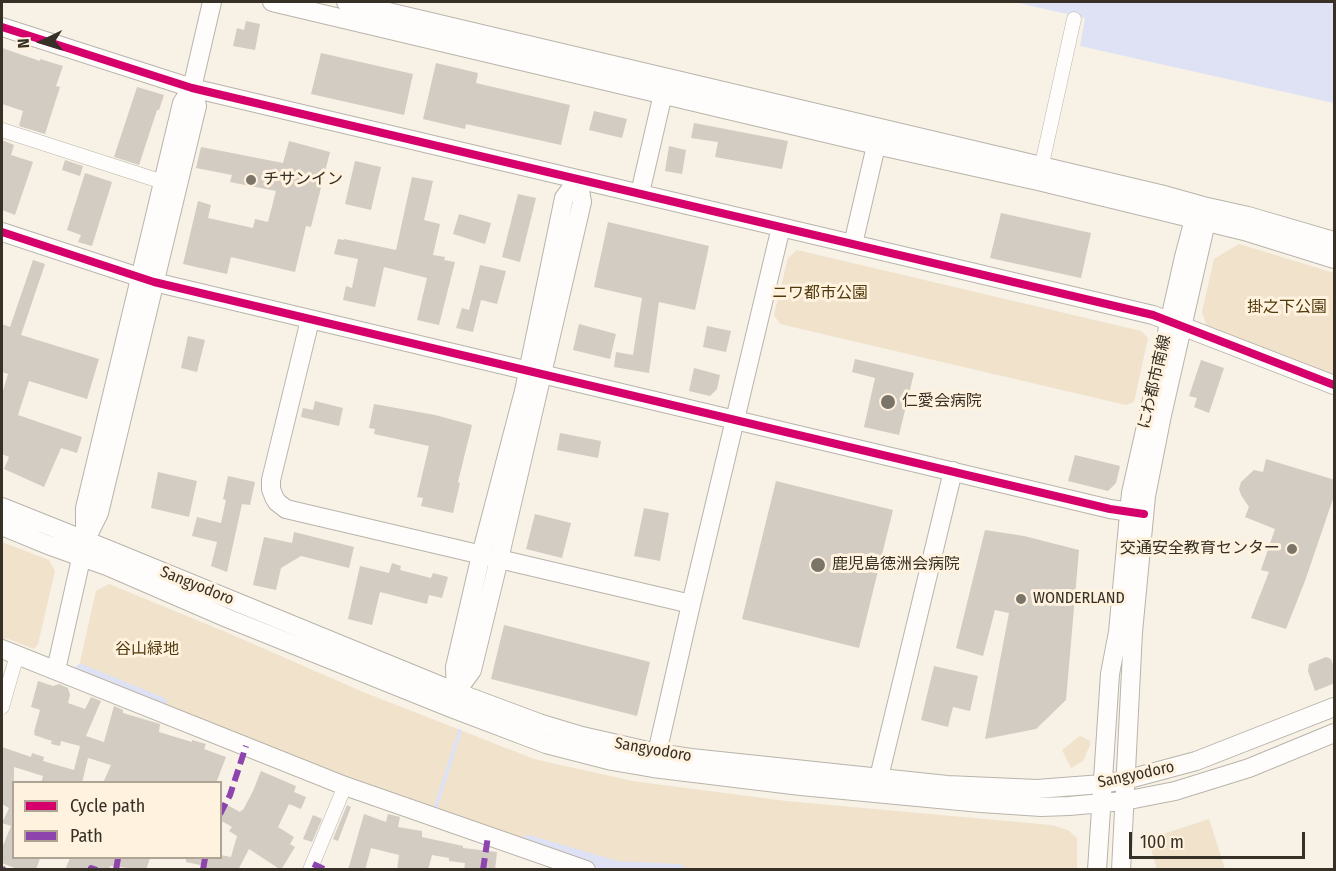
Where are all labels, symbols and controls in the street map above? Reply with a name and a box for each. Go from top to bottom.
north arrow [12,12,72,72]
text: N [14,38,33,49]
place label: チサンイン [263,170,343,190]
marker: チサンイン [244,173,258,187]
park label: ニワ都市公園 [772,284,868,304]
park label: 掛之下公園 [1247,298,1327,318]
street label: にわ都市南線 [1135,333,1175,431]
place label: 仁愛会病院 [902,392,982,412]
marker: 仁愛会病院 [879,393,897,411]
place label: 交通安全教育センター [1120,539,1280,559]
marker: 交通安全教育センター [1285,542,1299,556]
place label: 鹿児島徳洲会病院 [832,555,960,575]
marker: 鹿児島徳洲会病院 [809,556,827,574]
street label: Sangyodoro [157,563,237,609]
place label: WONDERLAND [1033,589,1125,609]
marker: WONDERLAND [1014,592,1028,606]
park label: 谷山緑地 [115,640,179,660]
street label: Sangyodoro [613,734,693,766]
street label: Sangyodoro [1096,758,1176,792]
legend [12,781,222,859]
text: Cycle path [70,795,145,817]
scale bar [1132,820,1308,858]
text: Path [70,825,103,847]
text: 100 m [1140,831,1184,853]

